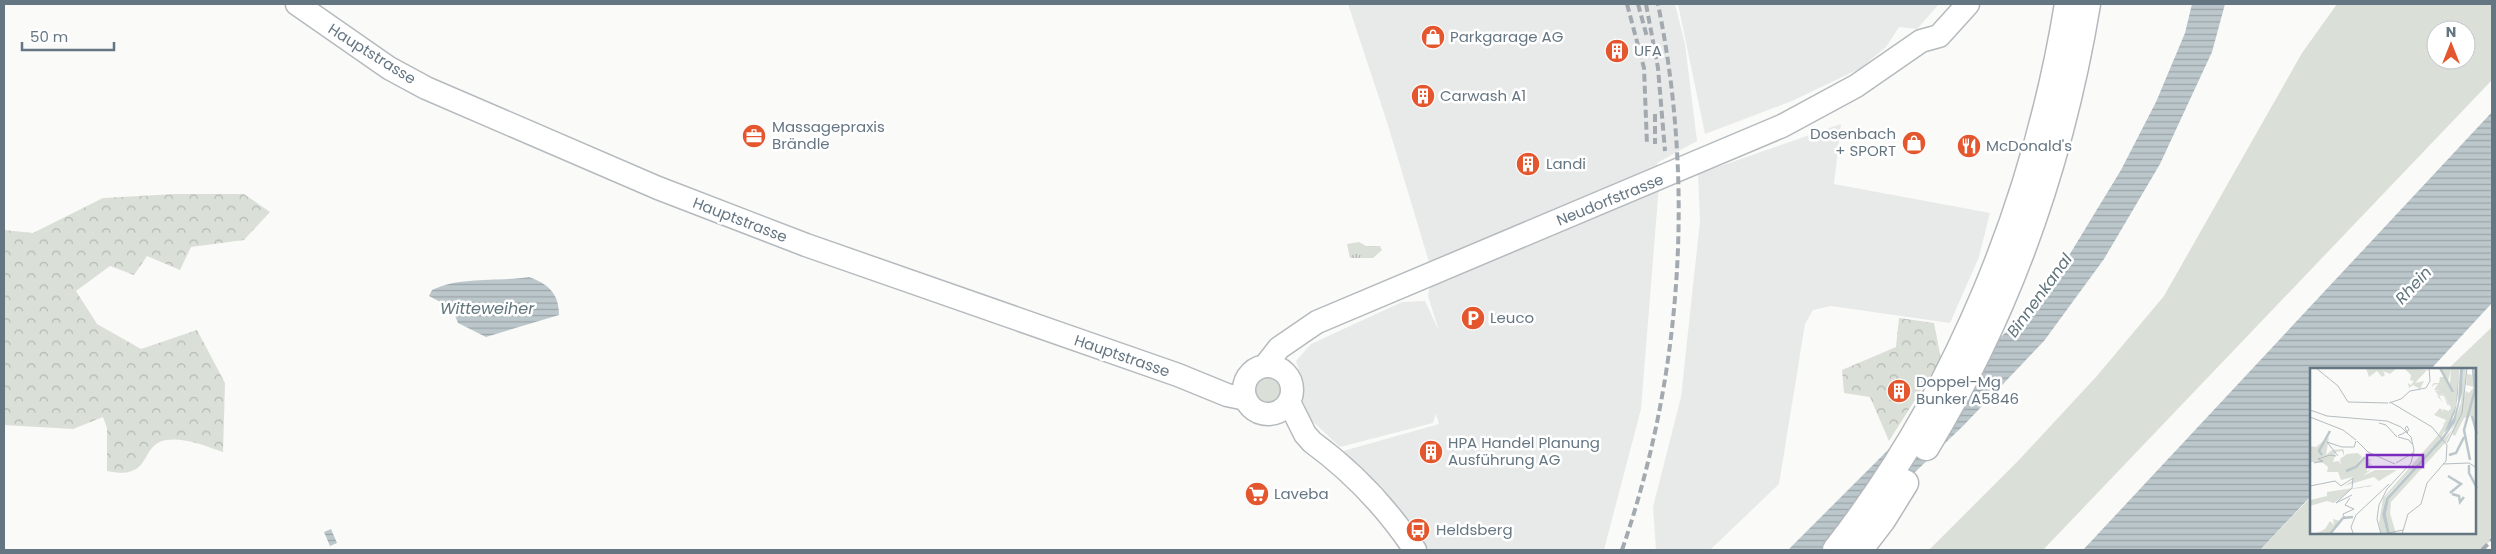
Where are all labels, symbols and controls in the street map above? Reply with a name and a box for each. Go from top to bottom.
street label: Hauptstrasse [324,18,420,89]
scale bar [22,20,115,52]
north arrow [2426,20,2476,70]
text: N [2446,22,2456,42]
shop icon: Parkgarage AG [1420,24,1446,50]
text: 50 m [30,26,68,47]
place label: Parkgarage AG [1450,26,1564,47]
building icon: UFA [1604,38,1630,64]
place label: UFA [1634,40,1662,61]
building icon: Carwash A1 [1410,83,1436,109]
place label: Carwash A1 [1440,85,1526,106]
place label: Massagepraxis Brändle [772,116,885,154]
office icon: Massagepraxis Brändle [741,123,767,149]
place label: Dosenbach + SPORT [1810,123,1896,161]
shop icon: Dosenbach + SPORT [1901,130,1927,156]
restaurant icon: McDonald's [1956,133,1982,159]
place label: McDonald's [1986,135,2072,156]
building icon: Landi [1515,151,1541,177]
place label: Landi [1546,153,1586,174]
street label: Neudorfstrasse [1553,169,1666,231]
street label: Hauptstrasse [690,192,790,247]
water label: Binnenkanal [2001,249,2078,342]
water label: Rhein [2390,261,2437,309]
water label: Witteweiher [440,297,535,320]
parking icon: Leuco [1460,305,1486,331]
place label: Leuco [1490,307,1534,328]
street label: Hauptstrasse [1072,329,1173,382]
inset map [2310,368,2476,534]
place label: Doppel-Mg Bunker A5846 [1916,371,2019,409]
building icon: Doppel-Mg Bunker A5846 [1886,378,1912,404]
place label: HPA Handel Planung Ausführung AG [1448,432,1600,470]
building icon: HPA Handel Planung Ausführung AG [1418,439,1444,465]
supermarket icon: Laveba [1244,481,1270,507]
place label: Laveba [1274,483,1329,504]
bus stop icon: Heldsberg [1405,517,1431,543]
place label: Heldsberg [1436,519,1513,540]

